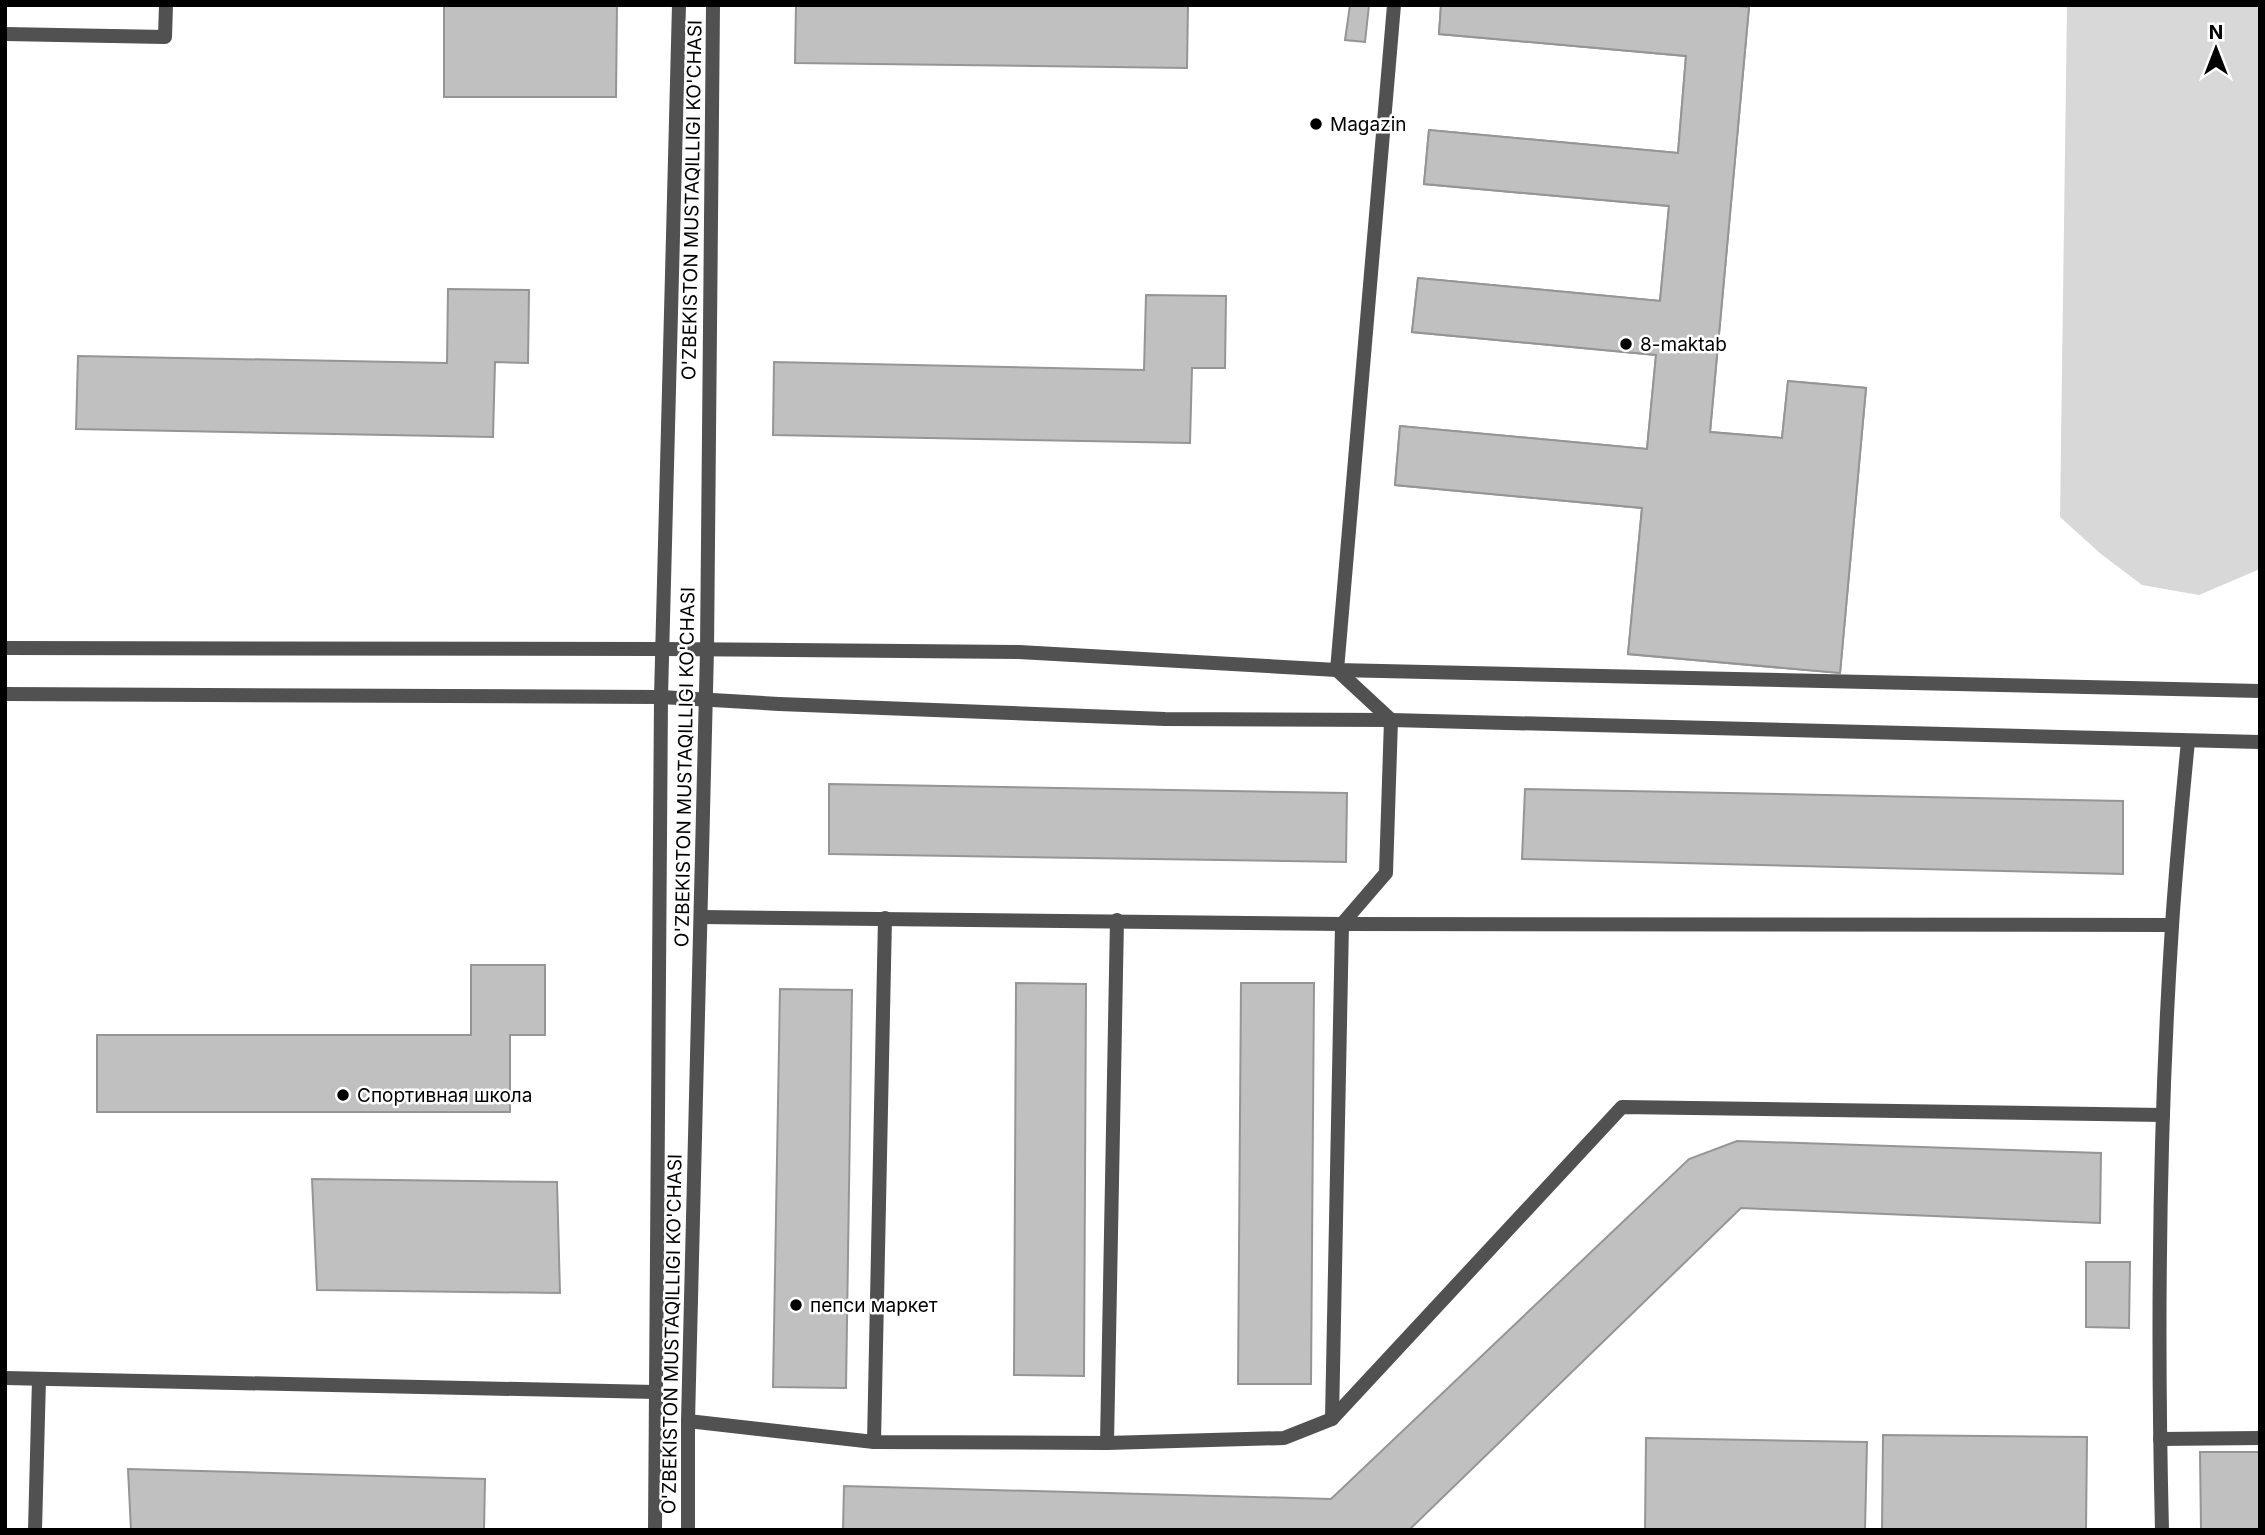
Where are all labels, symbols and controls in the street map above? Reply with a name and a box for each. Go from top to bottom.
north arrow [2181,14,2251,84]
street label: O'ZBEKISTON MUSTAQILLIGI KO'CHASI [677,20,707,380]
text: N [2209,21,2223,44]
place label: Magazin [1330,113,1406,136]
marker: Magazin [1308,116,1324,132]
place label: 8-maktab [1640,333,1727,356]
marker: 8-maktab [1618,336,1634,352]
street label: O'ZBEKISTON MUSTAQILLIGI KO'CHASI [670,587,700,947]
place label: Спортивная школа [357,1084,532,1107]
marker: Спортивная школа [335,1087,351,1103]
street label: O'ZBEKISTON MUSTAQILLIGI KO'CHASI [657,1154,687,1514]
place label: пепси маркет [810,1294,938,1317]
marker: пепси маркет [788,1297,804,1313]

